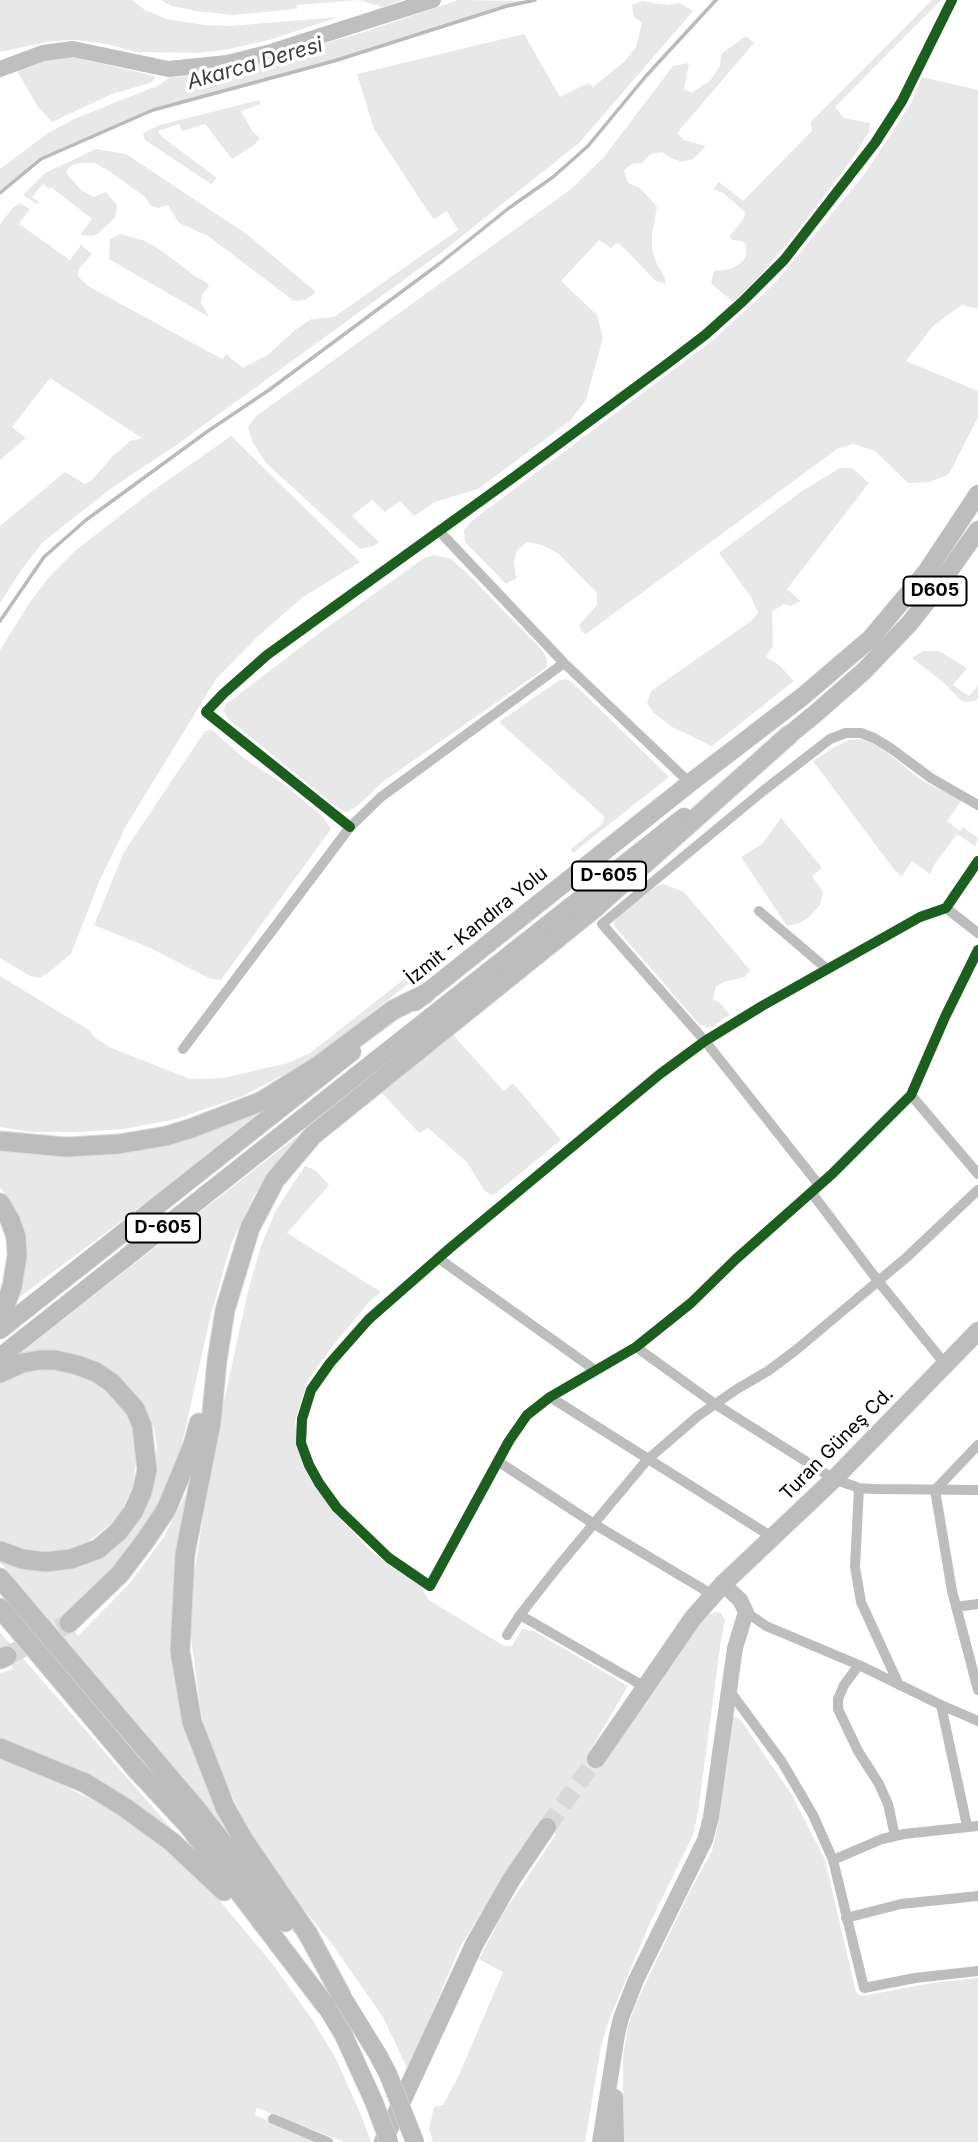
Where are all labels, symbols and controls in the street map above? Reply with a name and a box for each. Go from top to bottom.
water label: Akarca Deresi [184,33,326,95]
road number: D605 [904,576,967,606]
street label: İzmit - Kandıra Yolu [402,862,552,990]
road number: D-605 [572,862,646,890]
road number: D-605 [126,1213,200,1242]
street label: Turan Güneş Cd. [776,1383,898,1505]

